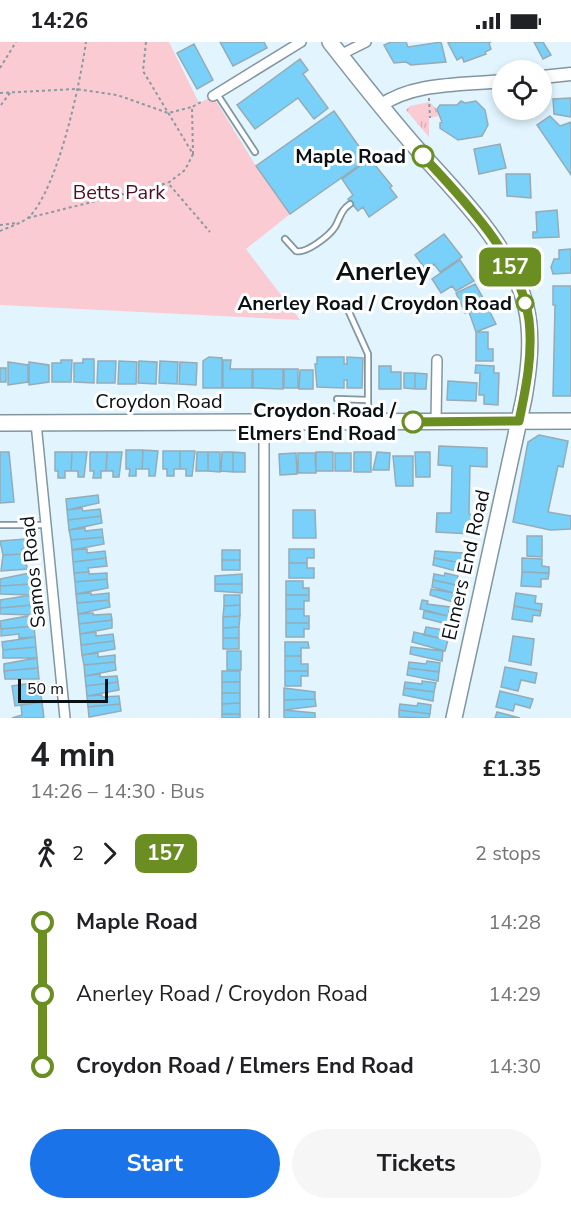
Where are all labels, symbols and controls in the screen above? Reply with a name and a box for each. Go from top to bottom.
text: 14:26 [30,6,88,36]
map controls [492,60,552,120]
button: locate [492,60,552,120]
place label: Maple Road [295,143,406,170]
marker: Maple Road [412,145,434,167]
park label: Betts Park [73,179,166,206]
line badge: 157 [476,248,544,286]
text: 157 [491,253,529,281]
district label: Anerley [336,254,431,289]
place label: Anerley Road / Croydon Road [237,290,512,317]
marker: Anerley Road / Croydon Road [516,294,534,312]
street label: Croydon Road [95,388,223,415]
place label: Croydon Road / Elmers End Road [237,397,397,447]
marker: Croydon Road / Elmers End Road [402,411,424,433]
street label: Elmers End Road [436,487,496,643]
street label: Samos Road [14,515,52,629]
scale bar [18,676,108,704]
text: 50 m [27,678,64,700]
text: 4 min [30,733,115,778]
text: £1.35 [483,754,541,784]
text: 14:26 – 14:30 · Bus [30,778,205,805]
icon: walk [30,837,63,870]
icon: forward [93,837,126,870]
text: 157 [147,839,185,867]
text: 2 [72,840,84,867]
text: 2 stops [475,840,541,867]
text: Maple Road [76,907,198,937]
text: 14:28 [488,909,541,936]
text: Anerley Road / Croydon Road [76,979,368,1009]
text: 14:29 [488,981,541,1008]
text: Croydon Road / Elmers End Road [76,1051,414,1081]
text: 14:30 [488,1053,541,1080]
button: Start [30,1129,280,1198]
button: Tickets [292,1129,541,1198]

